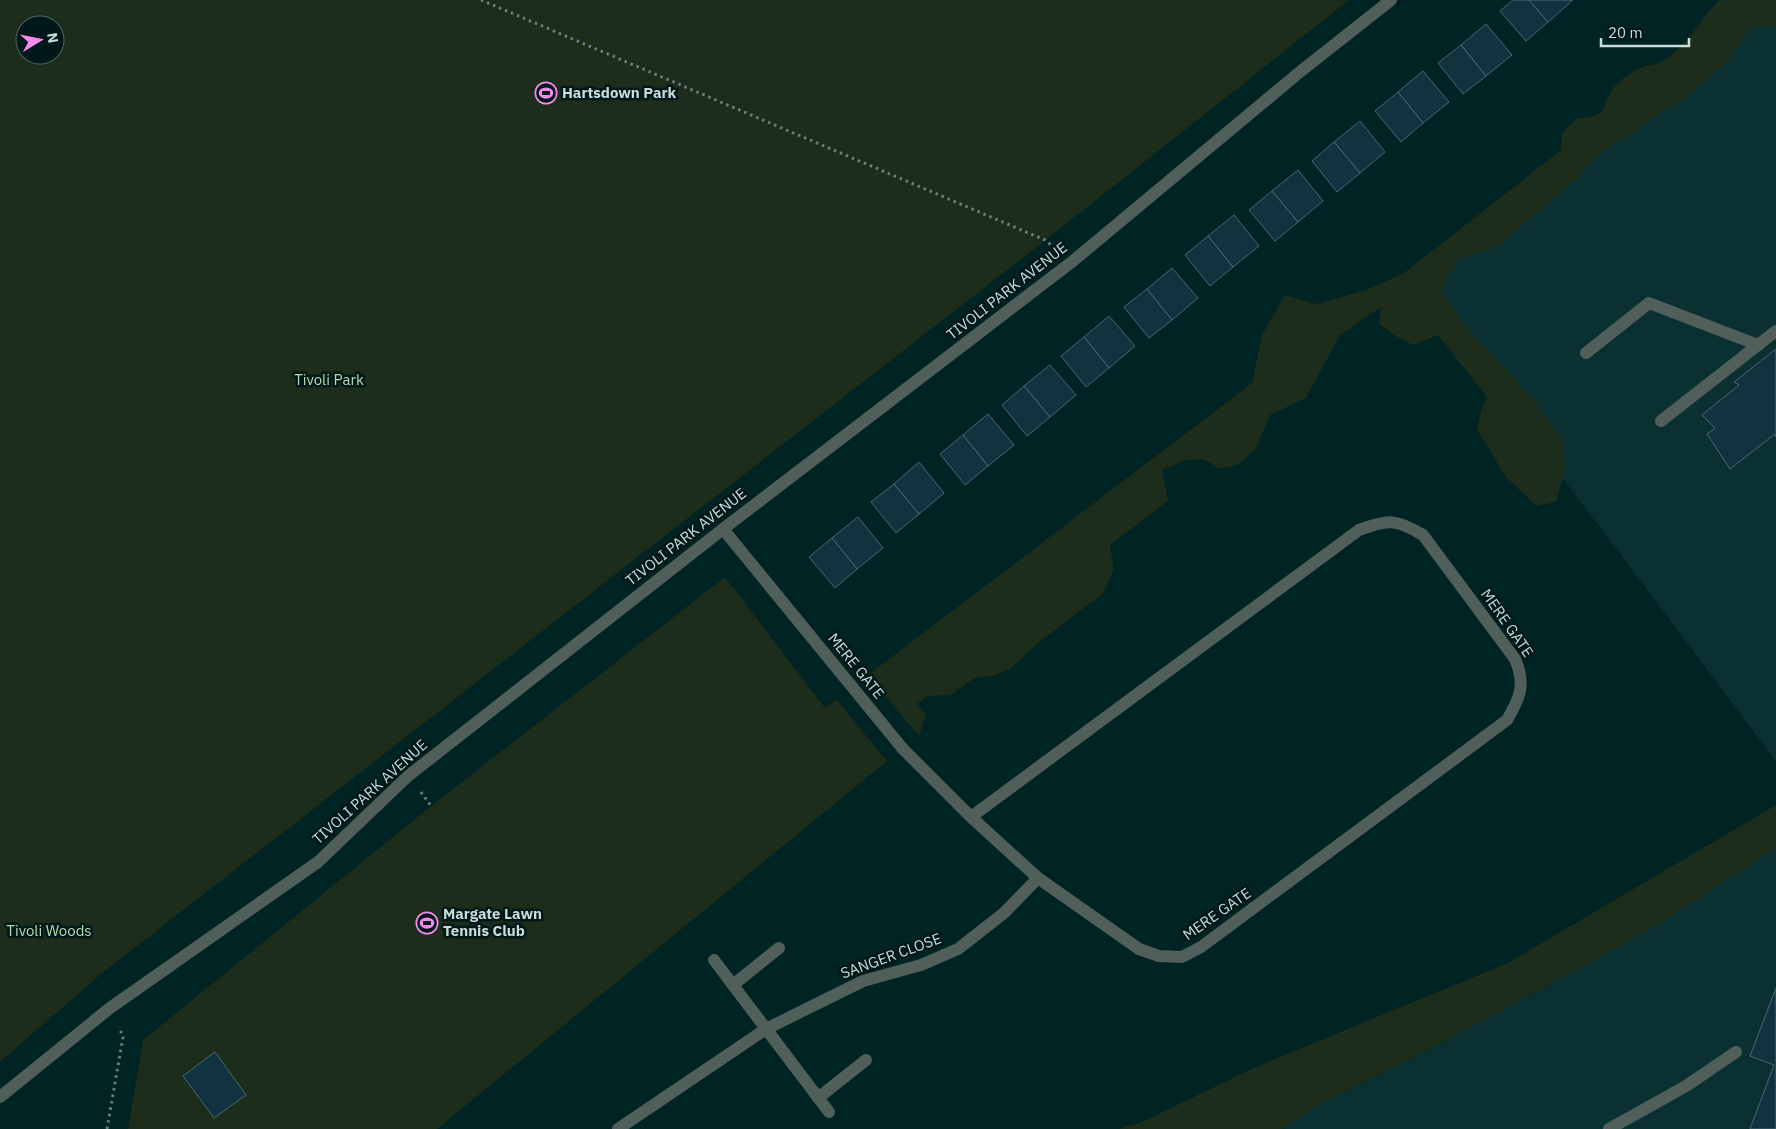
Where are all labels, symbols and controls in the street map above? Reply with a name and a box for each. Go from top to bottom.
north arrow [15,15,65,65]
scale bar [1601,15,1688,47]
text: 20 m [1608,23,1643,42]
text: N [43,31,63,44]
sports icon: Hartsdown Park [534,81,558,105]
place label: Hartsdown Park [562,83,677,102]
street label: TIVOLI PARK AVENUE [942,238,1071,344]
park label: Tivoli Park [294,370,364,389]
street label: TIVOLI PARK AVENUE [621,484,750,590]
street label: MERE GATE [1477,585,1538,661]
street label: MERE GATE [824,629,889,702]
street label: TIVOLI PARK AVENUE [308,735,431,848]
street label: MERE GATE [1179,883,1255,944]
place label: Margate Lawn Tennis Club [443,904,542,940]
sports icon: Margate Lawn Tennis Club [415,911,439,935]
park label: Tivoli Woods [6,921,92,940]
street label: SANGER CLOSE [838,929,944,983]

